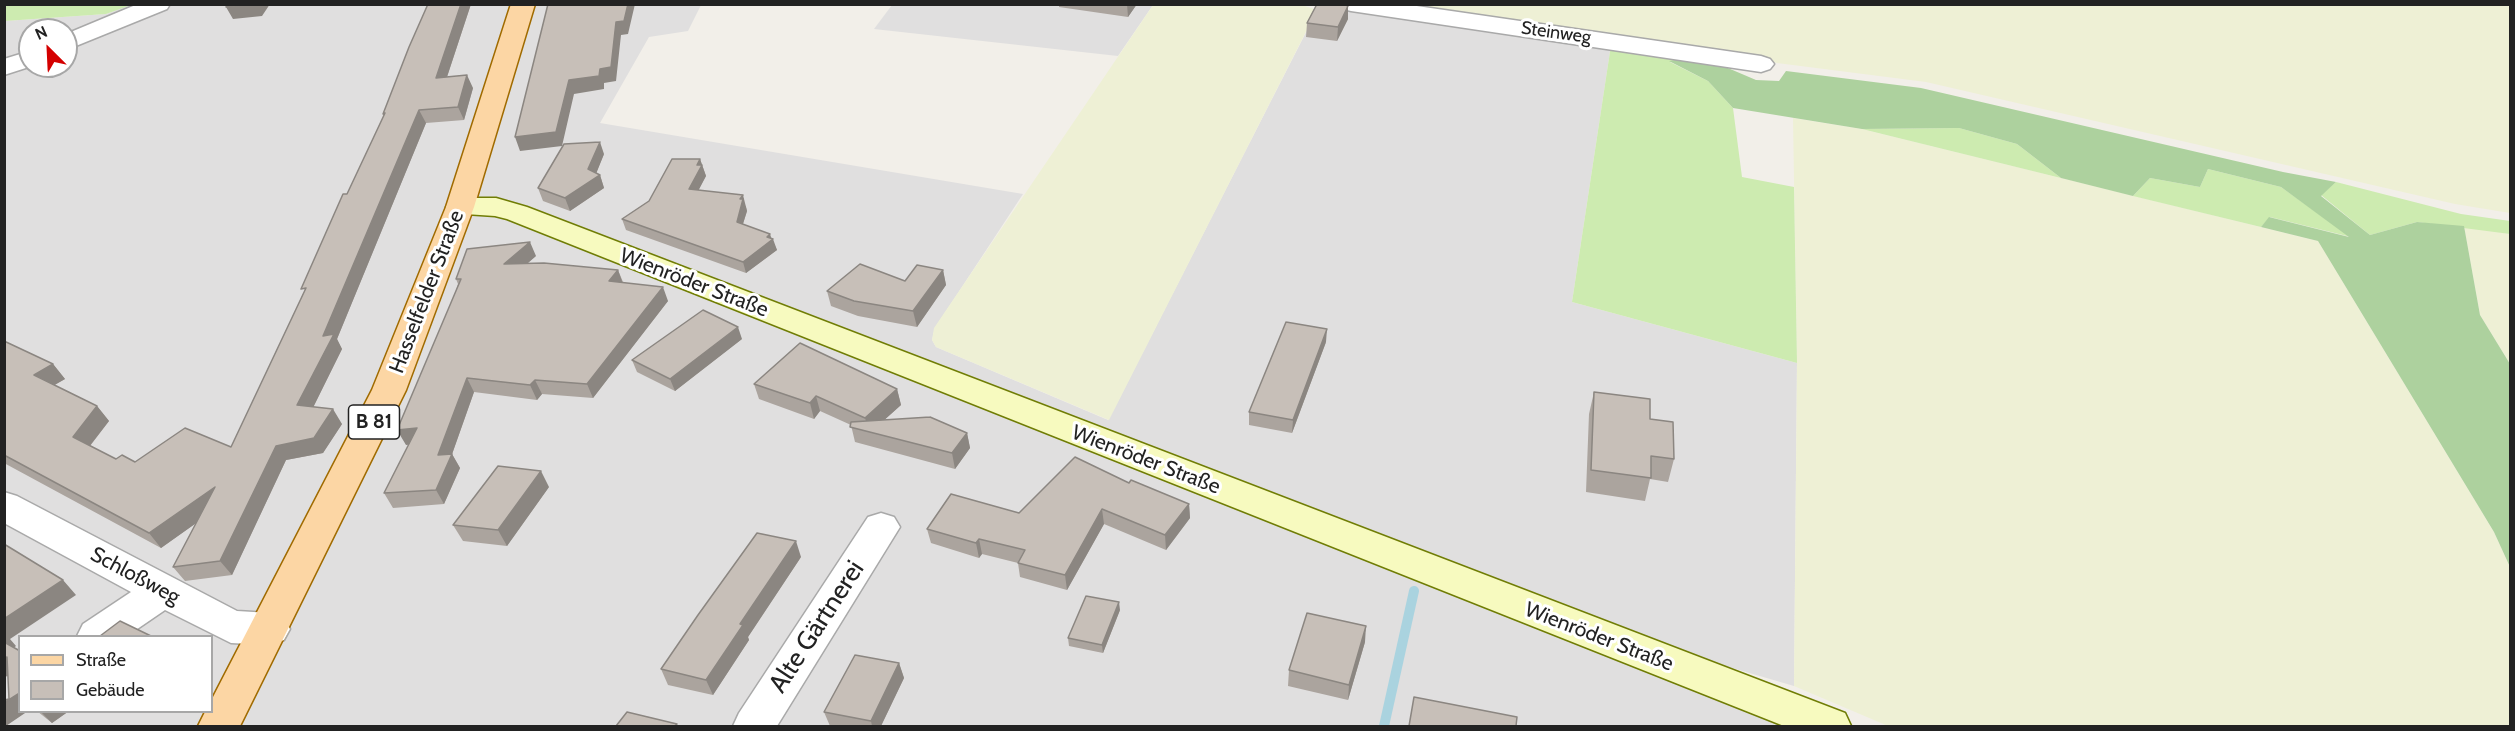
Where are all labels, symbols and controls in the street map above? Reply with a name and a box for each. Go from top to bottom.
street label: Steinweg [1520,17,1592,49]
north arrow [18,18,78,78]
text: N [32,22,50,44]
street label: Hasselfelder Straße [384,207,470,377]
street label: Wienröder Straße [616,243,772,323]
road number: B 81 [348,405,400,439]
street label: Wienröder Straße [1068,420,1224,500]
street label: Schloßweg [86,542,184,610]
street label: Alte Gärtnerei [763,555,871,699]
street label: Wienröder Straße [1521,597,1677,677]
legend [18,635,213,713]
text: Straße [76,649,126,671]
text: Gebäude [76,679,145,701]

